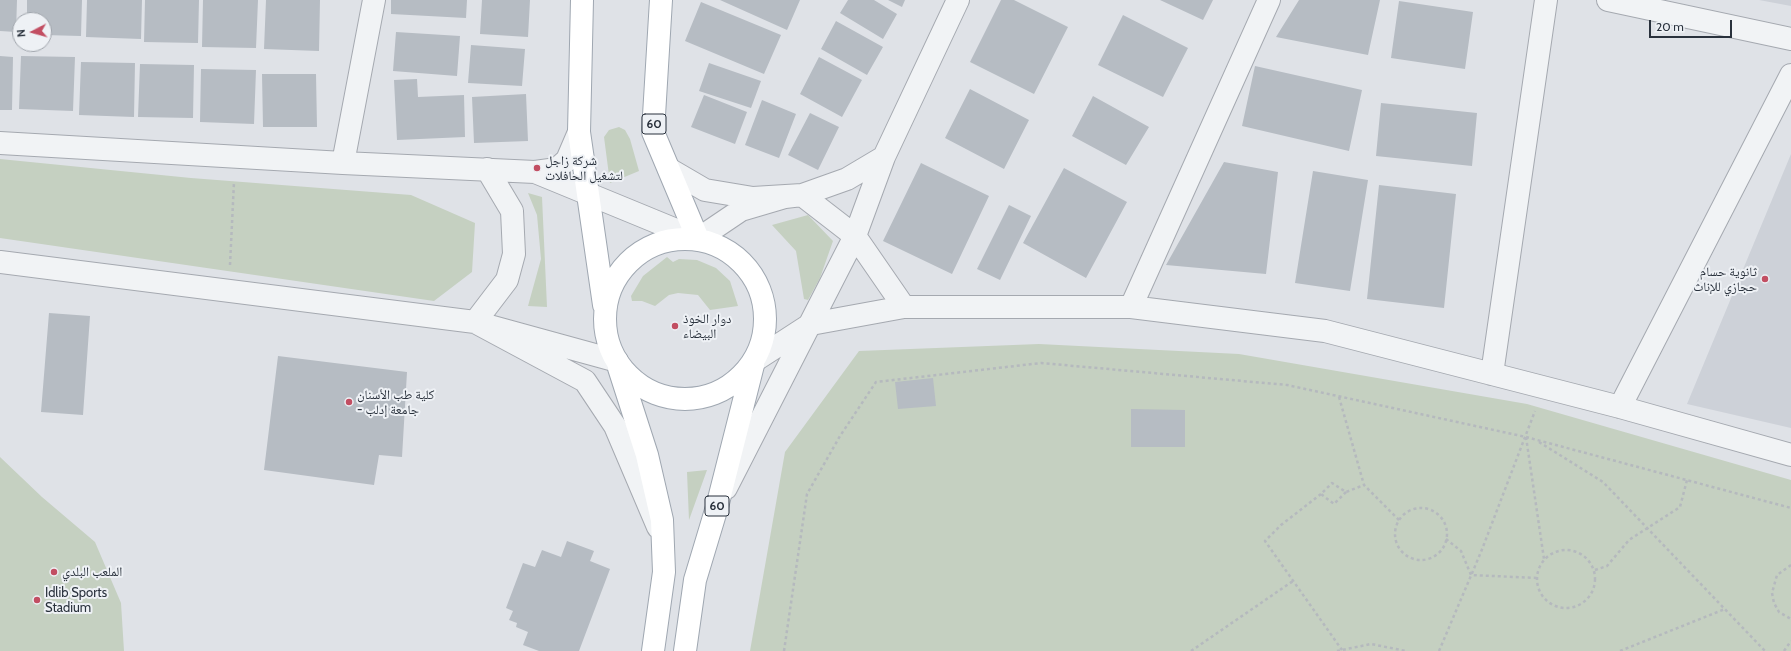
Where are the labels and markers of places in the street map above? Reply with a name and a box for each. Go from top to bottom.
place label: شركة زاجل لتشغيل الحافلات [545,153,623,184]
marker: شركة زاجل لتشغيل الحافلات [532,163,542,173]
place label: ثانوية حسام حجازي للإناث [1693,264,1757,295]
marker: ثانوية حسام حجازي للإناث [1760,274,1770,284]
place label: دوار الخوذ البيضاء [683,311,731,342]
marker: دوار الخوذ البيضاء [670,321,680,331]
place label: كلية طب الأسنان - جامعة إدلب [357,387,434,418]
marker: كلية طب الأسنان - جامعة إدلب [344,397,354,407]
place label: الملعب البلدي [62,564,122,580]
marker: الملعب البلدي [49,567,59,577]
place label: Idlib Sports Stadium [45,585,107,616]
marker: Idlib Sports Stadium [32,595,42,605]

